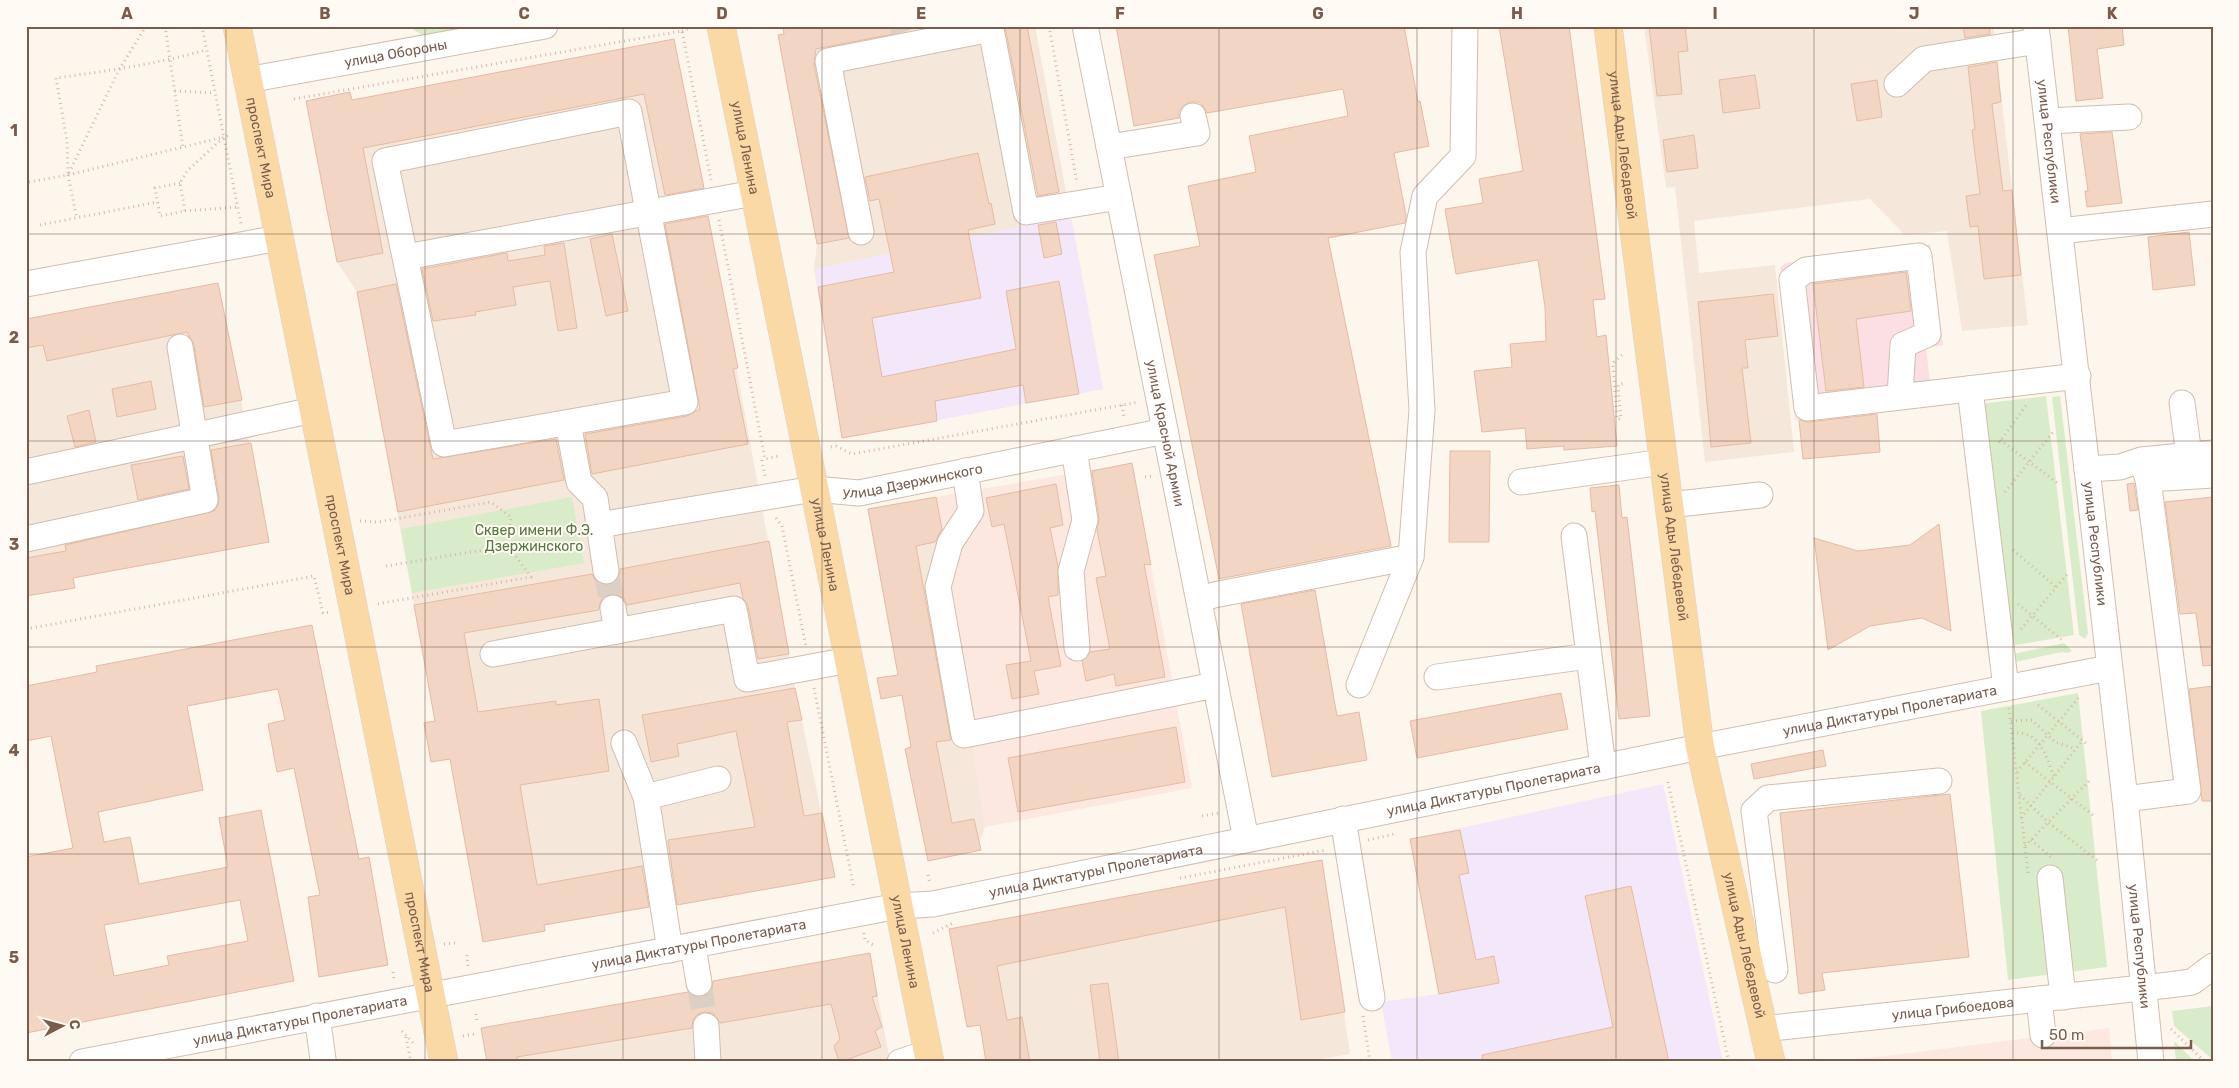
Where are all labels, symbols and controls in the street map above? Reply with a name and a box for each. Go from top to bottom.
text: A [121,4,133,23]
text: B [319,4,331,23]
text: C [518,4,530,23]
text: D [716,4,728,23]
text: E [916,4,926,23]
text: F [1115,4,1125,23]
text: G [1312,4,1324,23]
text: H [1511,4,1523,23]
text: I [1712,4,1718,23]
text: J [1909,4,1919,23]
text: K [2107,4,2118,23]
street label: улица Обороны [343,35,448,71]
street label: улица Ады Лебедевой [1605,70,1641,220]
street label: улица Республики [2034,78,2065,204]
street label: проспект Мира [243,96,280,199]
street label: улица Ленина [728,99,763,196]
text: 1 [10,121,18,140]
text: 2 [9,328,19,347]
street label: улица Красной Армии [1143,358,1188,508]
street label: улица Дзержинского [842,460,984,502]
street label: улица Ады Лебедевой [1657,472,1692,622]
street label: улица Республики [2080,480,2111,607]
street label: проспект Мира [322,493,359,597]
street label: улица Ленина [808,496,843,593]
park label: Сквер имени Ф.Э. Дзержинского [475,522,593,555]
text: 3 [9,535,19,554]
street label: улица Диктатуры Пролетариата [1781,681,1998,739]
text: 4 [9,741,20,760]
street label: улица Диктатуры Пролетариата [1385,759,1602,819]
street label: улица Диктатуры Пролетариата [987,841,1204,901]
street label: улица Ады Лебедевой [1720,870,1769,1020]
street label: улица Республики [2125,883,2154,1009]
street label: проспект Мира [402,890,438,994]
street label: улица Ленина [888,893,923,990]
street label: улица Диктатуры Пролетариата [590,915,807,973]
text: 5 [9,948,19,967]
street label: улица Диктатуры Пролетариата [191,992,409,1049]
street label: улица Грибоедова [1891,993,2015,1023]
north arrow [38,1000,88,1050]
scale bar [2042,1018,2190,1050]
text: С [65,1019,83,1031]
text: 50 m [2049,1026,2084,1044]

